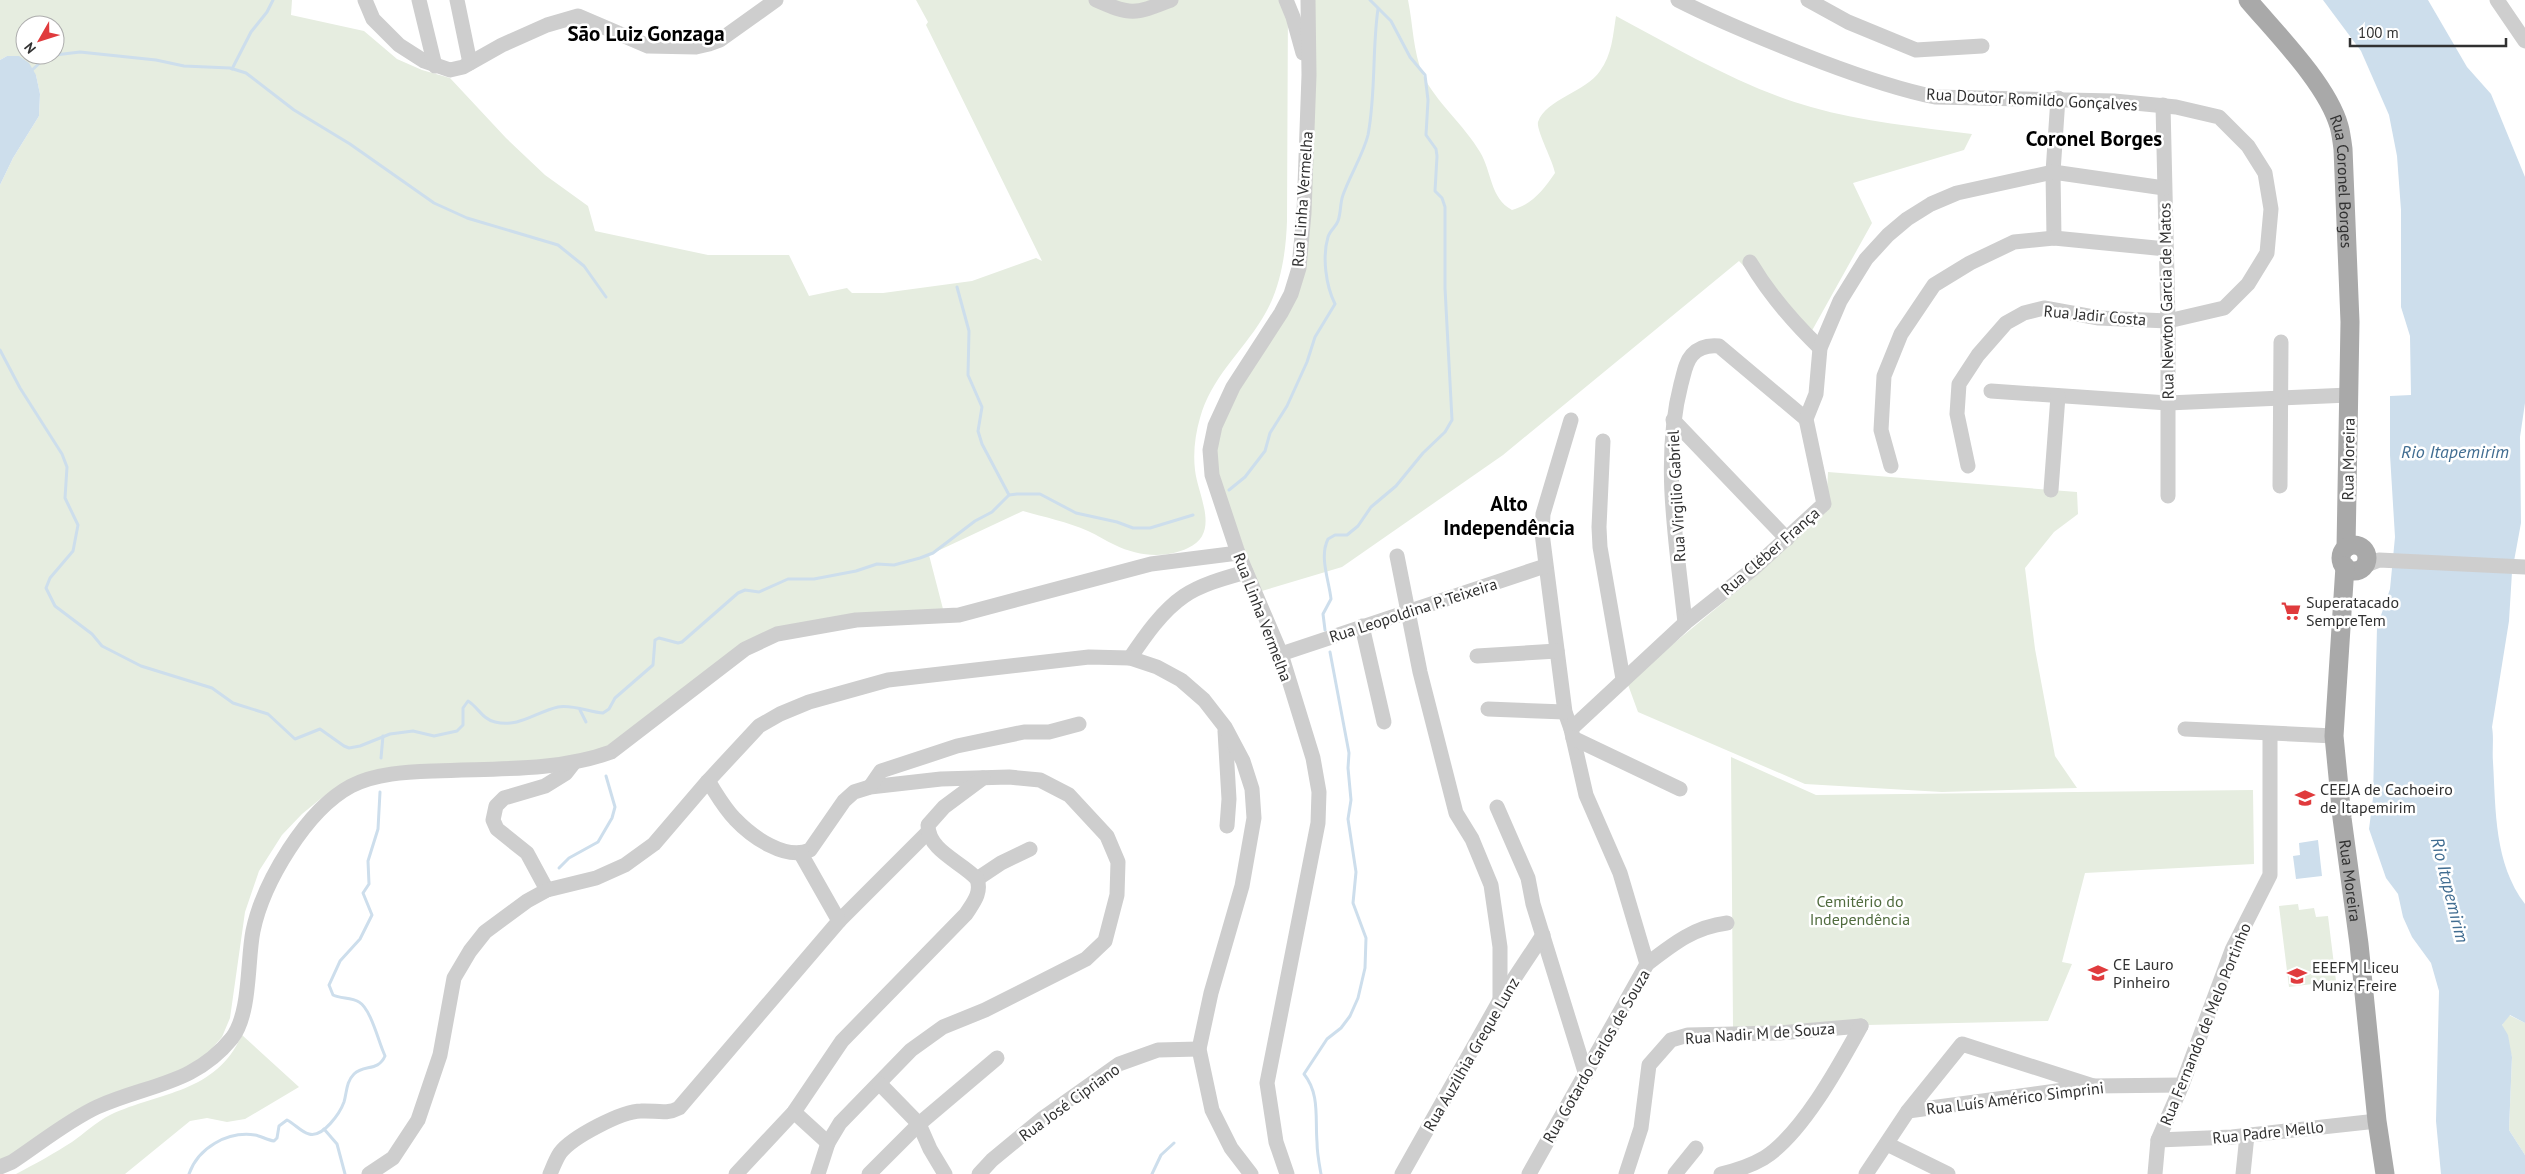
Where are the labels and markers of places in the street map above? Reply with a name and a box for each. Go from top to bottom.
place label: Superatacado SempreTem [2306,592,2399,630]
supermarket icon: Superatacado SempreTem [2280,600,2302,622]
place label: CEEJA de Cachoeiro de Itapemirim [2320,779,2453,817]
school or university icon: CEEJA de Cachoeiro de Itapemirim [2294,787,2316,809]
place label: CE Lauro Pinheiro [2113,954,2174,992]
place label: EEEFM Liceu Muniz Freire [2312,957,2399,995]
school or university icon: CE Lauro Pinheiro [2087,962,2109,984]
school or university icon: EEEFM Liceu Muniz Freire [2286,965,2308,987]

